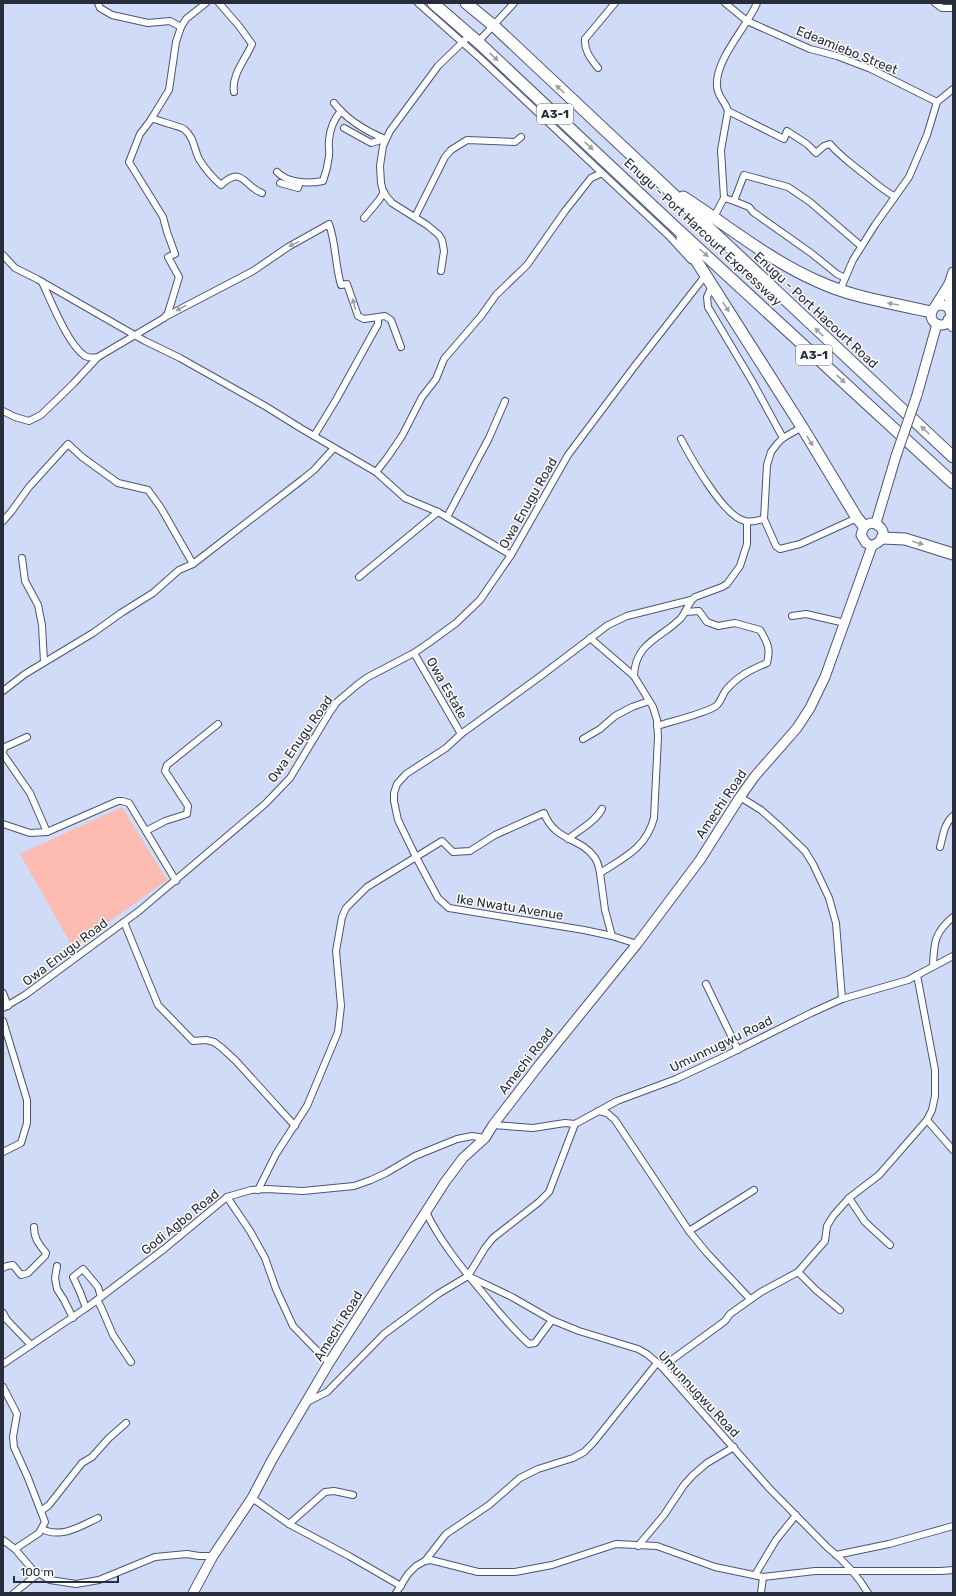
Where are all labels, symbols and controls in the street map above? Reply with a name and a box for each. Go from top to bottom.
street label: Edeamiebo Street [794,23,900,77]
one-way arrow [489,52,499,62]
one-way arrow [555,84,565,94]
road number: A3-1 [537,104,573,124]
one-way arrow [584,141,594,150]
street label: Enugu - Port Harcourt Expressway [620,155,785,310]
one-way arrow [288,240,300,247]
one-way arrow [699,248,709,258]
street label: Enugu - Port Hacourt Road [750,249,881,372]
one-way arrow [351,298,357,310]
one-way arrow [887,301,899,307]
one-way arrow [722,302,730,312]
one-way arrow [176,305,187,312]
one-way arrow [814,328,824,337]
road number: A3-1 [796,345,832,365]
one-way arrow [836,374,846,384]
one-way arrow [919,426,930,435]
one-way arrow [807,435,814,447]
street label: Owa Enugu Road [496,455,561,552]
one-way arrow [912,540,924,546]
street label: Owa Estate [423,655,471,721]
street label: Owa Enugu Road [264,693,336,786]
street label: Amechi Road [692,767,750,841]
street label: Ike Nwatu Avenue [455,891,565,923]
street label: Owa Enugu Road [20,915,111,990]
street label: Umunnugwu Road [667,1013,775,1076]
street label: Amechi Road [496,1025,556,1097]
street label: Godi Agbo Road [138,1186,223,1259]
street label: Amechi Road [311,1288,365,1364]
street label: Umunnugwu Road [655,1348,743,1441]
scale bar [14,1558,118,1584]
text: 100 m [20,1565,54,1579]

